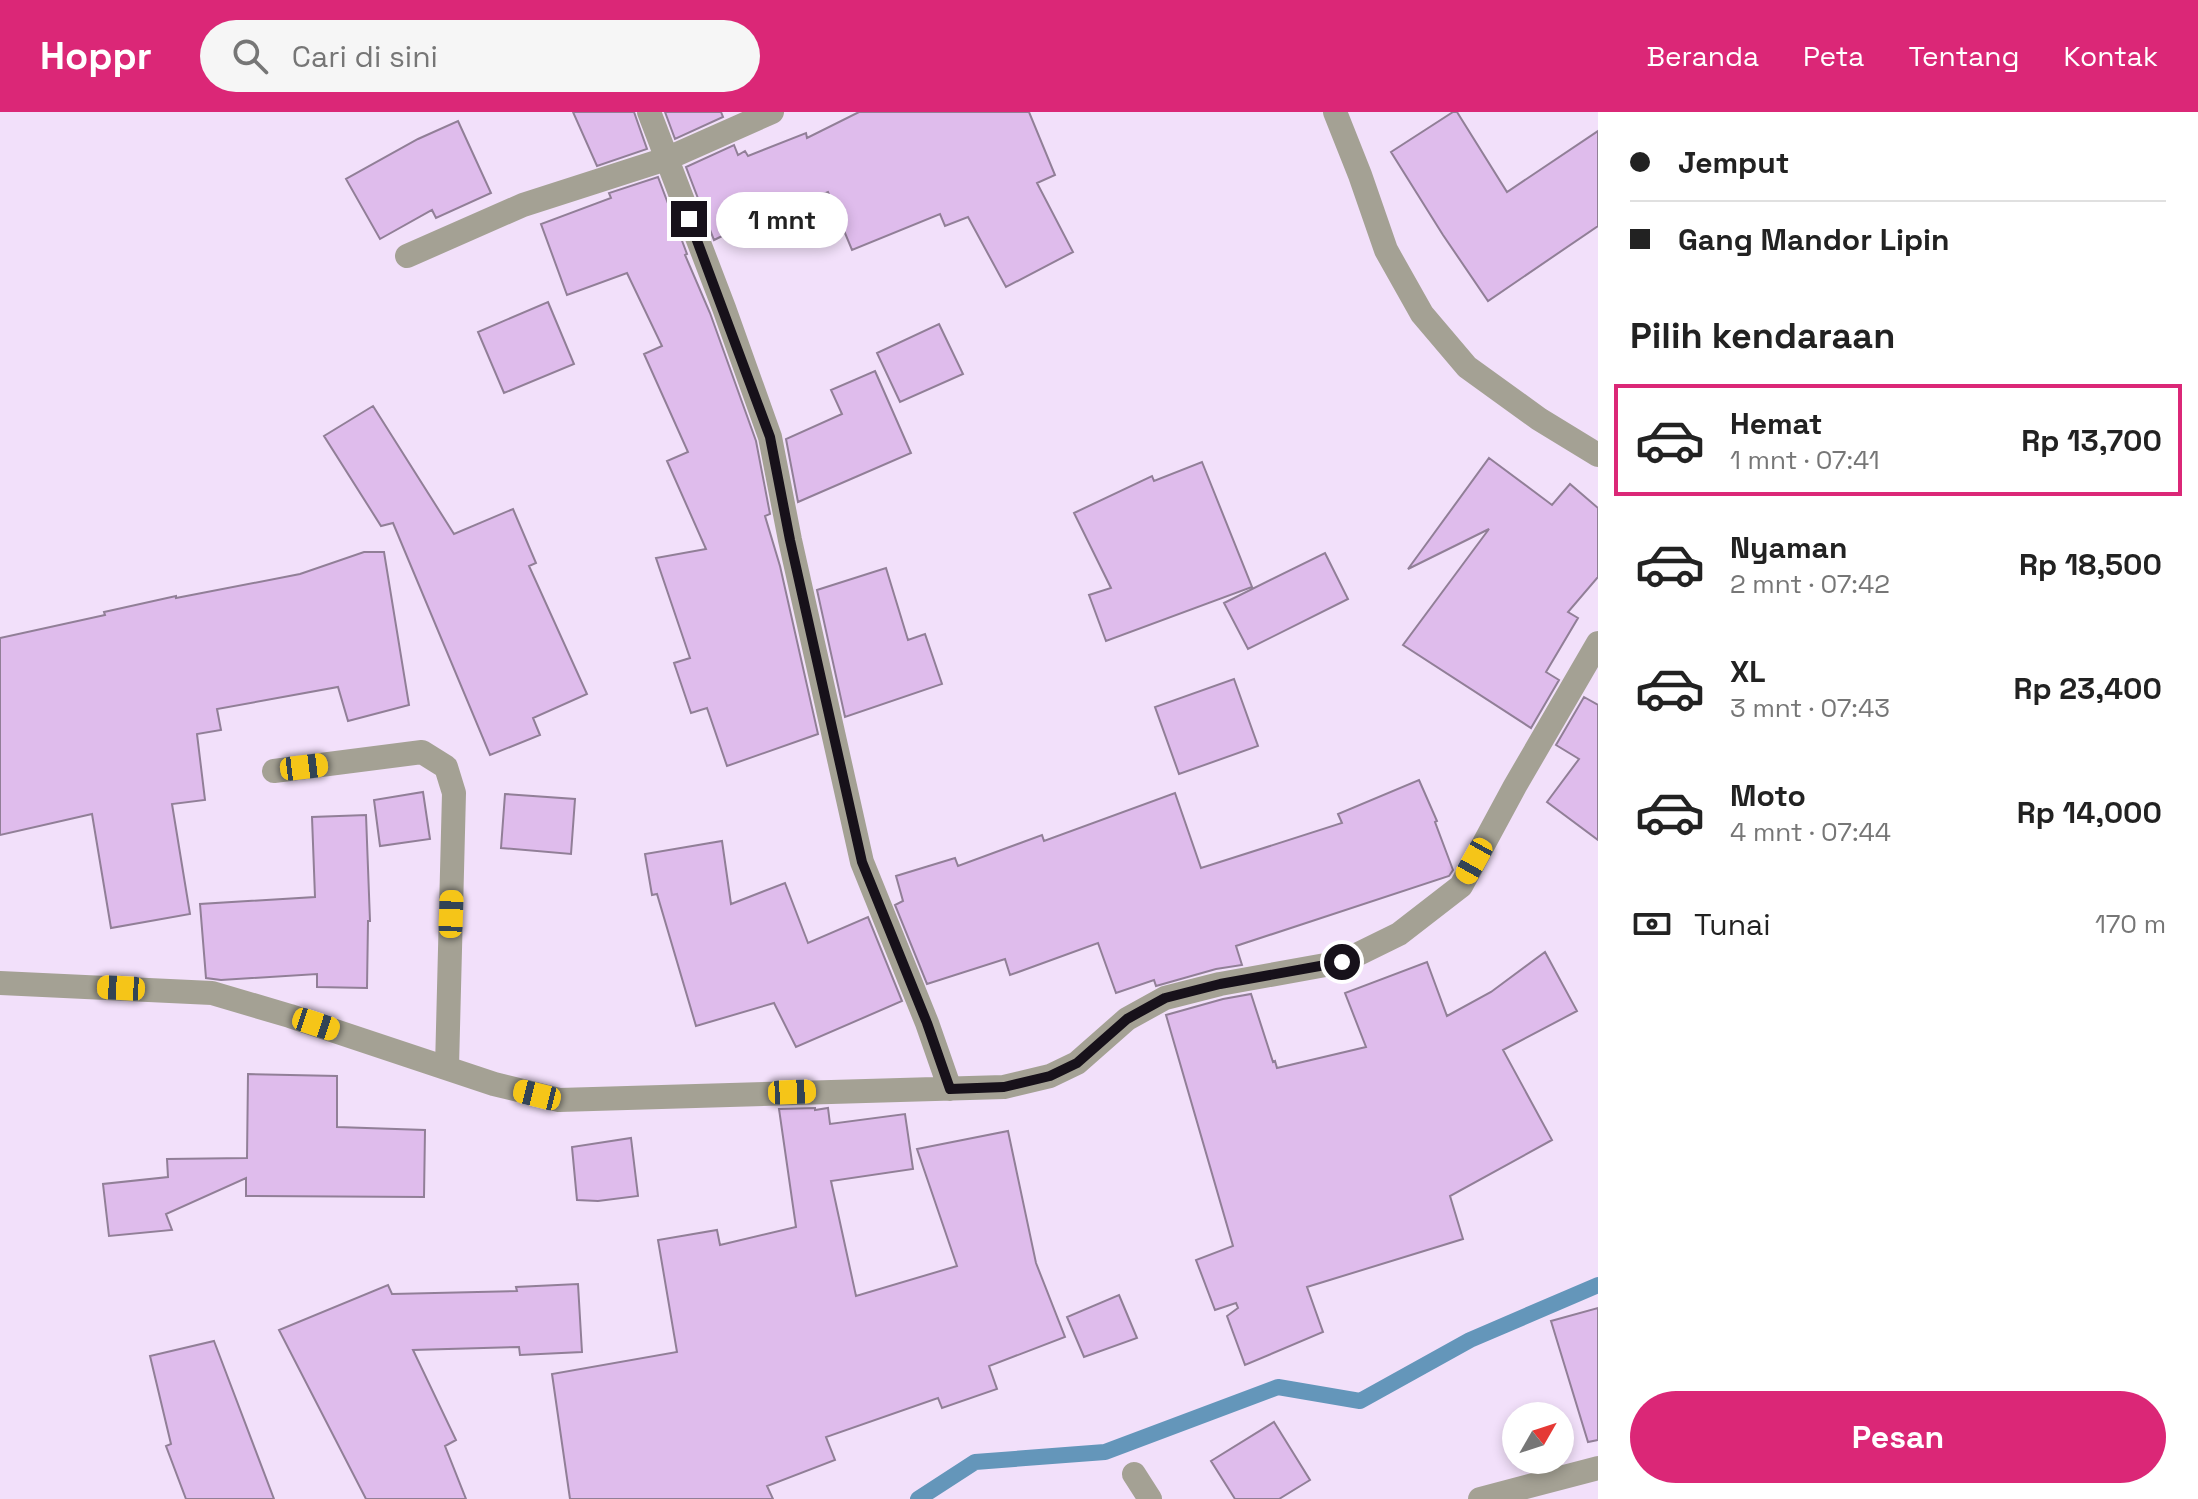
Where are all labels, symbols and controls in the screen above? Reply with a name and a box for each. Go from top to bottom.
search box [200,20,760,92]
text: Hoppr [40,32,152,80]
icon: search [228,34,272,78]
text: Cari di sini [292,37,438,76]
text: Beranda [1647,38,1759,74]
text: Peta [1803,38,1864,74]
text: Tentang [1908,38,2019,74]
text: Kontak [2063,38,2158,74]
text: Jemput [1678,143,1789,182]
callout: 1 mnt [717,191,849,247]
route end [671,201,707,237]
text: 1 mnt [748,203,816,237]
text: Gang Mandor Lipin [1678,220,1950,259]
text: Pilih kendaraan [1630,313,1895,359]
icon: car [1634,404,1706,476]
text: Hemat [1730,404,1823,443]
text: Rp 13,700 [2021,421,2162,460]
text: 1 mnt · 07:41 [1730,443,1880,477]
icon: car [1634,528,1706,600]
text: Nyaman [1730,528,1847,567]
text: Rp 18,500 [2019,545,2162,584]
text: 2 mnt · 07:42 [1730,567,1890,601]
icon: car [1634,652,1706,724]
text: XL [1730,652,1766,691]
text: Rp 23,400 [2013,669,2162,708]
text: 3 mnt · 07:43 [1730,691,1890,725]
car [279,752,329,782]
icon: car [1634,776,1706,848]
text: Moto [1730,776,1806,815]
text: Rp 14,000 [2017,793,2162,832]
text: 4 mnt · 07:44 [1730,815,1891,849]
car [1452,834,1496,888]
car [438,890,464,938]
icon: cash [1630,902,1674,946]
text: Tunai [1694,905,1771,944]
text: 170 m [2095,907,2166,941]
route start [1324,944,1360,980]
car [96,975,146,1001]
car [289,1005,343,1043]
car [511,1078,563,1112]
car [768,1079,816,1105]
button: Pesan [1630,1391,2166,1483]
north arrow [1502,1402,1574,1474]
map controls [1502,1402,1574,1474]

